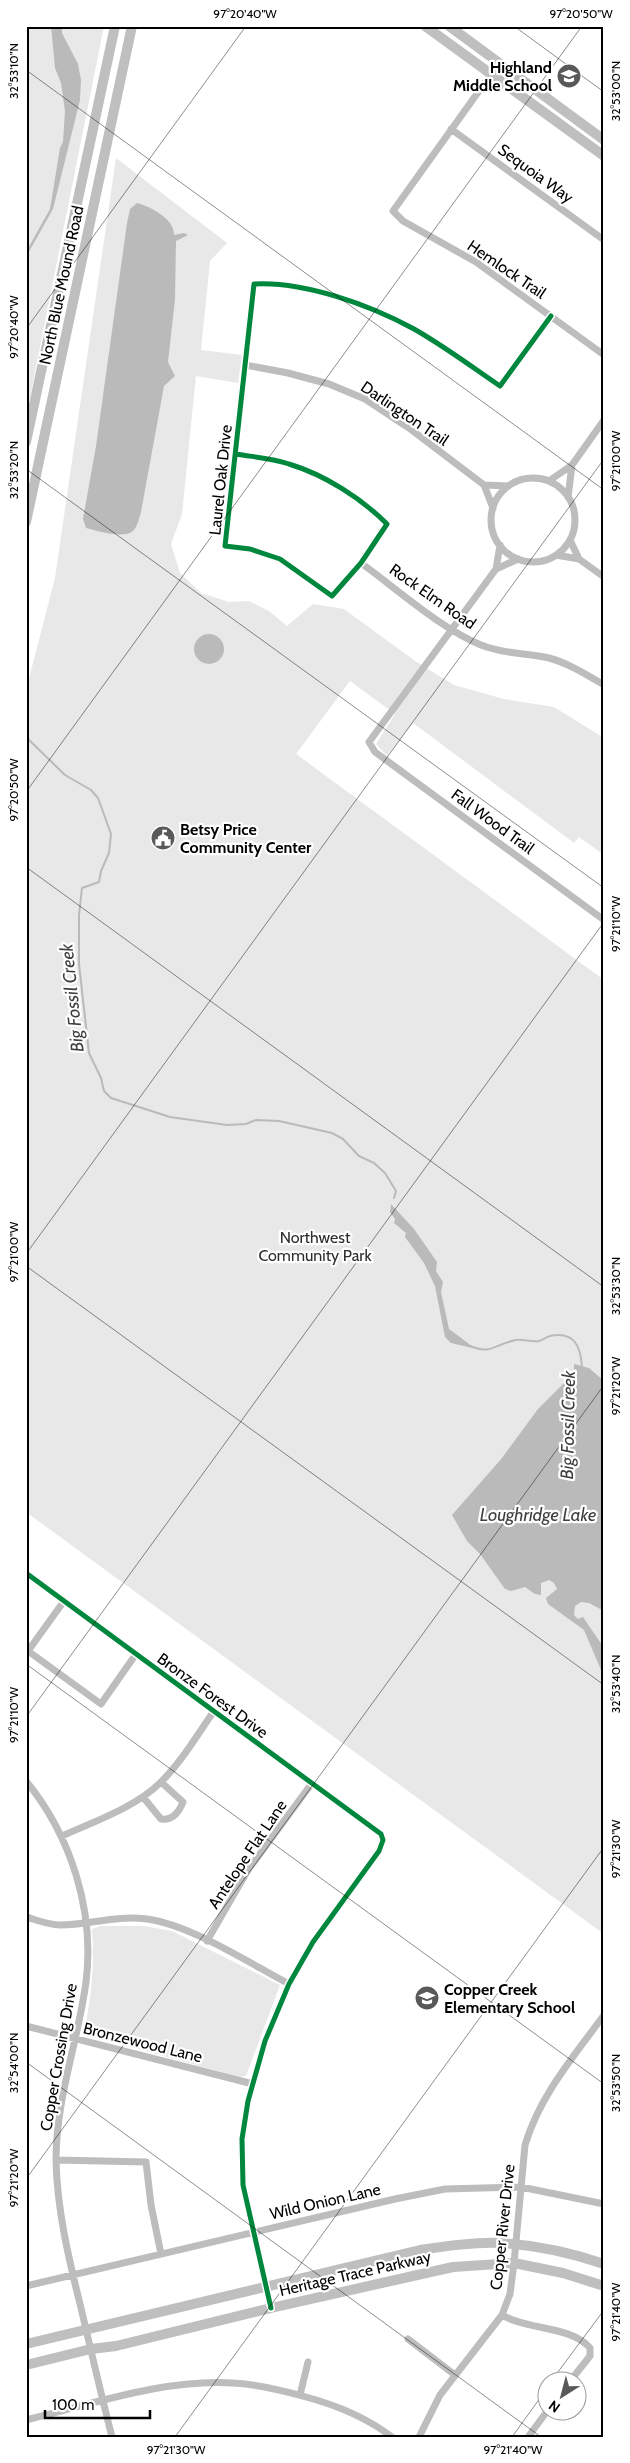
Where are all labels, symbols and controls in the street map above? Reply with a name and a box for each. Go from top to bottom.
text: 97°20'40"W [213,6,277,21]
text: 97°20'50"W [549,6,613,21]
text: 32°53'10"N [6,43,21,99]
place label: Highland Middle School [453,58,552,95]
text: 32°53'00"N [608,61,623,121]
school or university icon: Highland Middle School [556,63,582,89]
street label: Sequoia Way [494,140,577,207]
street label: North Blue Mound Road [35,204,88,366]
street label: Hemlock Trail [464,236,550,303]
text: 97°20'40"W [6,295,21,359]
street label: Darlington Trail [357,377,452,450]
street label: Laurel Oak Drive [205,424,236,536]
text: 97°21'00"W [608,430,623,491]
text: 32°53'20"N [6,441,21,499]
street label: Rock Elm Road [386,560,480,633]
text: 97°20'50"W [6,758,21,822]
street label: Fall Wood Trail [448,785,538,858]
place label: Betsy Price Community Center [180,820,312,857]
public building icon: Betsy Price Community Center [150,825,176,851]
text: 97°21'10"W [608,895,623,952]
water label: Big Fossil Creek [55,941,89,1053]
text: 97°21'00"W [6,1221,21,1282]
park label: Northwest Community Park [258,1228,372,1265]
text: 32°53'30"N [608,1257,623,1315]
text: 97°21'20"W [608,1356,623,1415]
water label: Big Fossil Creek [556,1369,580,1480]
water label: Loughridge Lake [480,1504,596,1526]
street label: Bronze Forest Drive [154,1649,272,1742]
text: 32°53'40"N [608,1655,623,1713]
text: 97°21'10"W [6,1686,21,1743]
street label: Antelope Flat Lane [204,1796,291,1912]
text: 97°21'30"W [608,1819,623,1878]
place label: Copper Creek Elementary School [444,1980,575,2017]
street label: Copper Crossing Drive [36,1982,81,2132]
school or university icon: Copper Creek Elementary School [414,1985,440,2011]
street label: Bronzewood Lane [81,2019,204,2066]
text: 32°54'00"N [6,2033,21,2093]
text: 32°53'50"N [608,2054,623,2112]
text: 97°21'20"W [6,2148,21,2207]
street label: Copper River Drive [486,2163,519,2291]
street label: Wild Onion Lane [268,2179,382,2223]
street label: Heritage Trace Parkway [277,2247,433,2300]
text: 97°21'40"W [608,2282,623,2341]
north arrow [538,2370,588,2420]
scale bar [45,2388,150,2420]
text: 100 m [52,2396,94,2414]
text: N [545,2396,564,2417]
text: 97°21'30"W [147,2442,206,2457]
text: 97°21'40"W [484,2442,543,2457]

